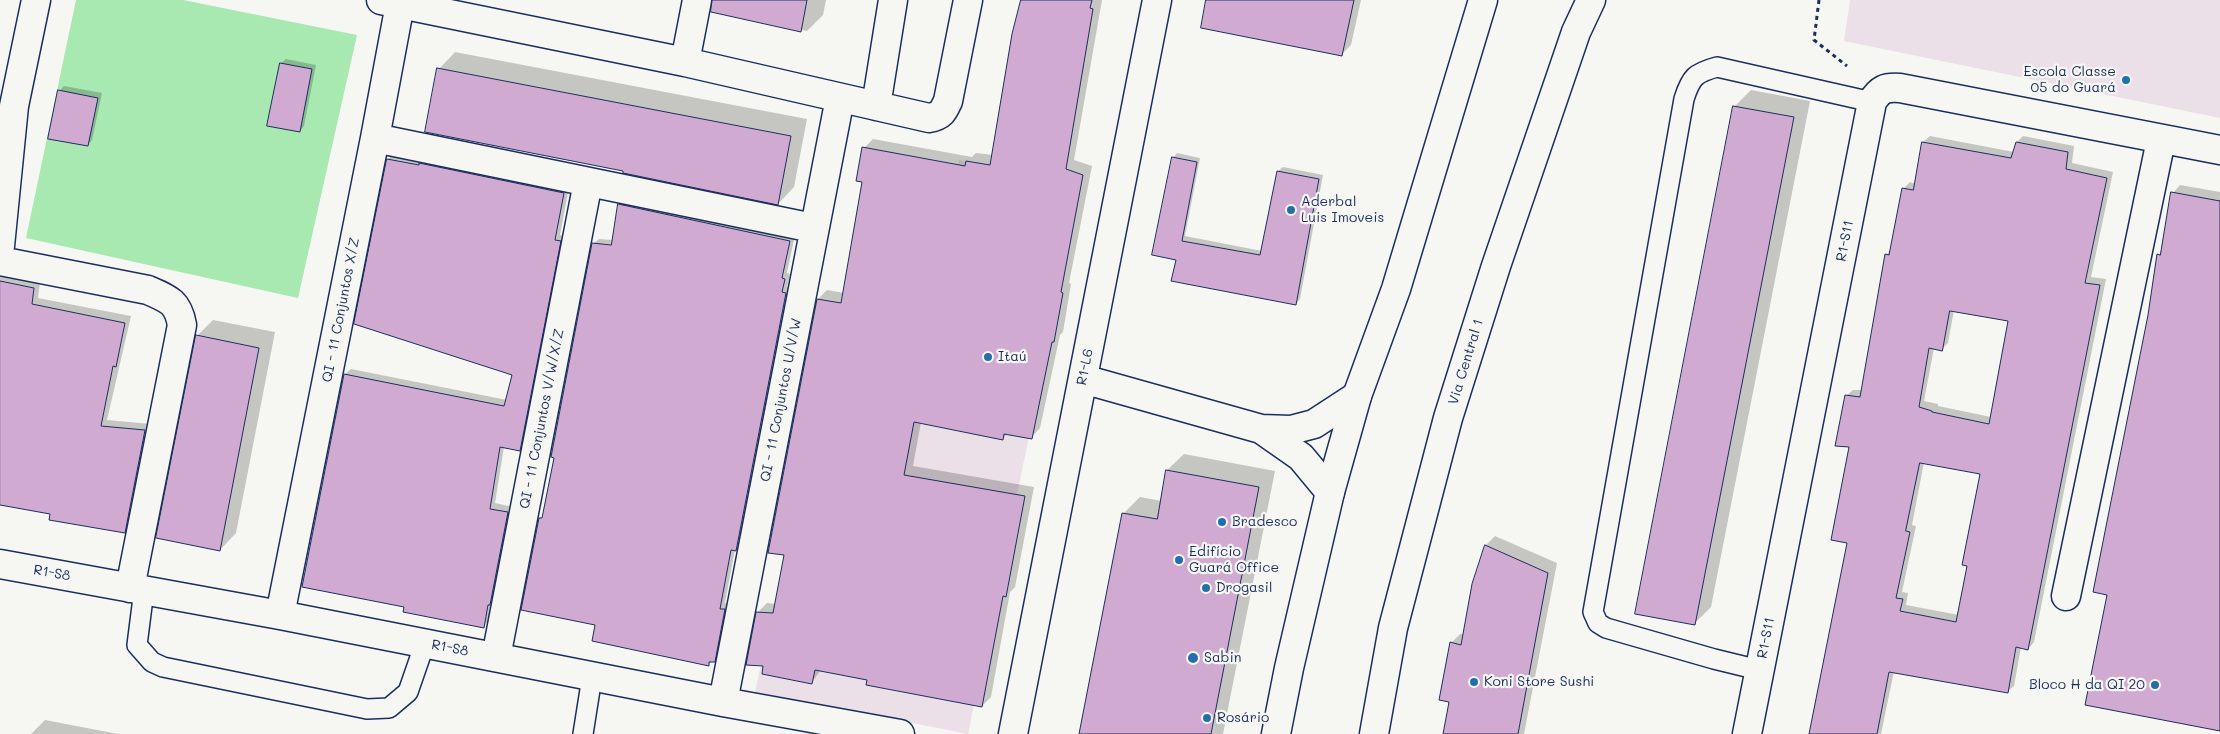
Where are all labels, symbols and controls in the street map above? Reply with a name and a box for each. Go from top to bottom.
place label: Escola Classe 05 do Guará [2023,64,2116,96]
marker: Escola Classe 05 do Guará [2120,74,2132,86]
place label: Aderbal Luis Imoveis [1301,194,1384,226]
marker: Aderbal Luis Imoveis [1285,204,1297,216]
street label: R1-S11 [1833,219,1857,263]
street label: QI - 11 Conjuntos X/Z [319,236,363,384]
street label: QI - 11 Conjuntos U/V/W [757,317,805,483]
street label: Via Central 1 [1445,317,1487,407]
street label: QI - 11 Conjuntos V/W/X/Z [516,328,568,510]
street label: R1-L6 [1073,347,1097,387]
place label: Itaú [998,349,1027,365]
marker: Itaú [982,351,994,363]
place label: Bradesco [1232,514,1297,530]
marker: Bradesco [1216,516,1228,528]
place label: Edifício Guará Office [1189,544,1279,576]
marker: Edifício Guará Office [1173,554,1185,566]
street label: R1-S8 [32,561,72,585]
place label: Drogasil [1216,580,1272,596]
marker: Drogasil [1200,582,1212,594]
street label: R1-S11 [1754,616,1778,660]
street label: R1-S8 [430,636,470,660]
place label: Sabin [1204,650,1242,666]
marker: Sabin [1186,651,1200,665]
place label: Koni Store Sushi [1484,674,1594,690]
marker: Koni Store Sushi [1468,676,1480,688]
place label: Bloco H da QI 20 [2029,677,2145,693]
marker: Bloco H da QI 20 [2149,679,2161,691]
place label: Rosário [1217,710,1269,726]
marker: Rosário [1201,712,1213,724]

